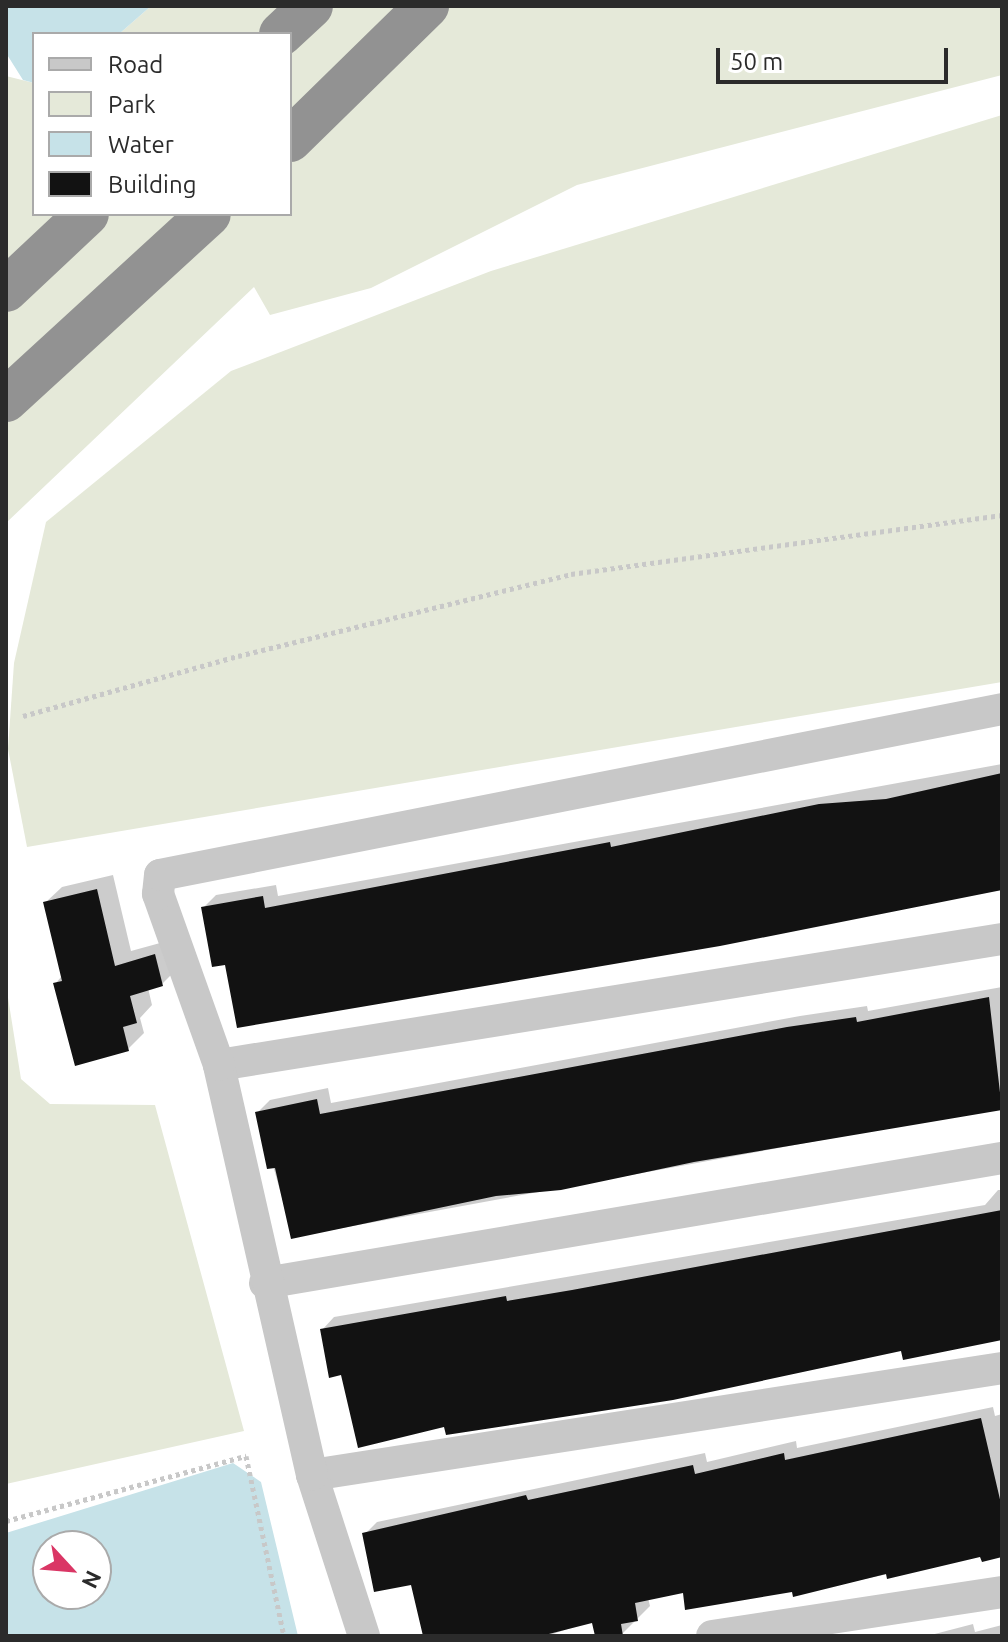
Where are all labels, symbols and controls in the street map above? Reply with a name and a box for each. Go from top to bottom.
legend [32,32,292,216]
scale bar [720,32,952,82]
text: 50 m [730,48,783,75]
text: Road [108,51,163,78]
text: Park [108,91,156,118]
text: Water [108,131,174,158]
text: Building [108,171,196,198]
north arrow [32,1530,112,1610]
text: N [77,1567,107,1593]

